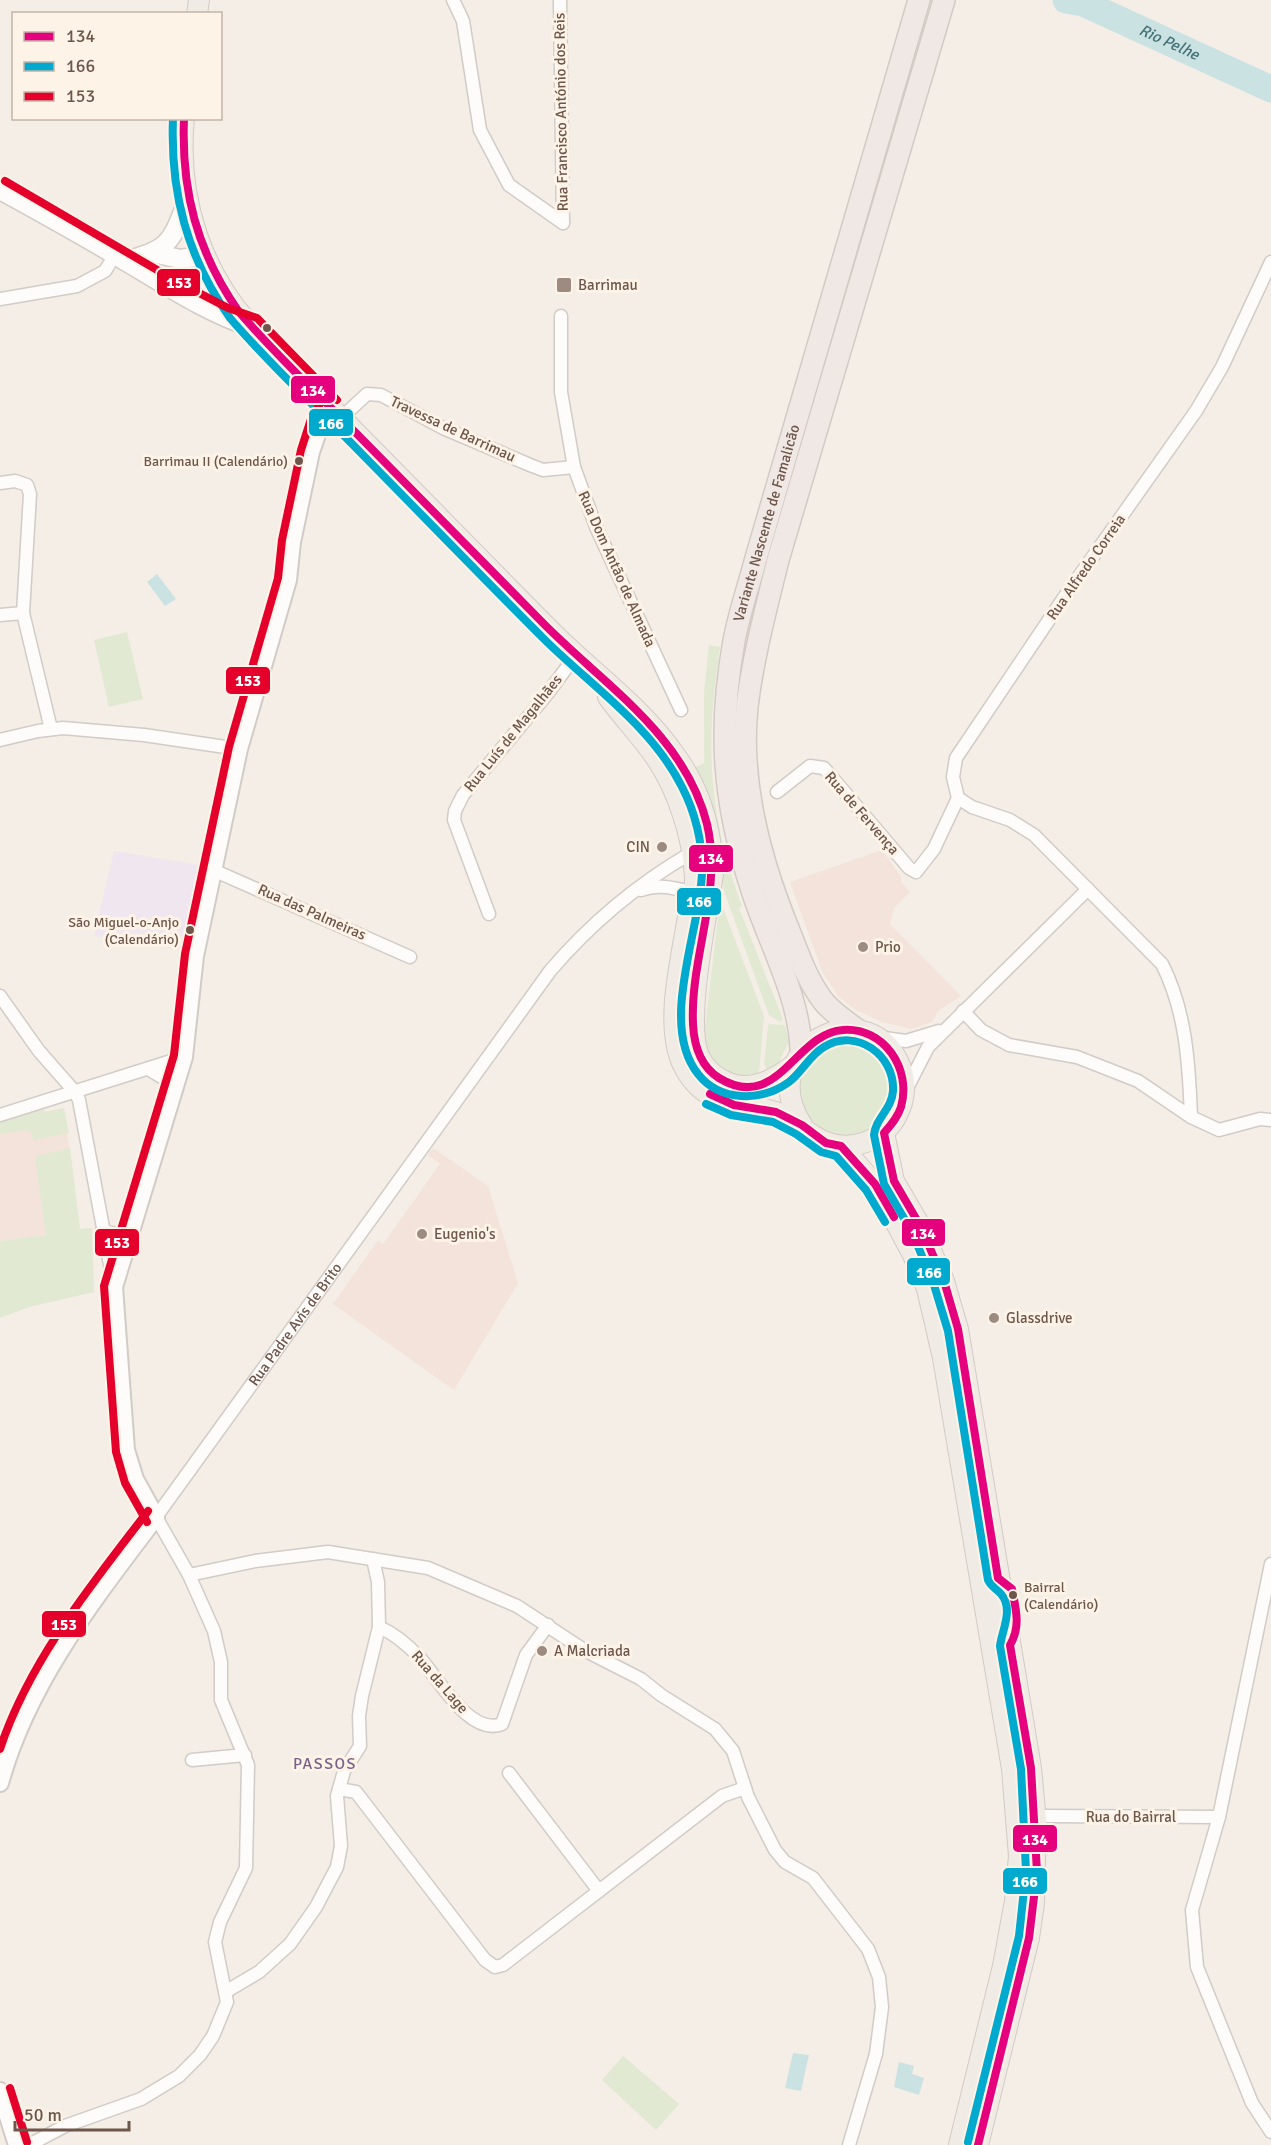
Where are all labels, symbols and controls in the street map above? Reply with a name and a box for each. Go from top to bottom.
legend [12,12,222,120]
street label: Rua Francisco António dos Reis [550,12,572,211]
water label: Rio Pelhe [1136,20,1203,65]
text: 134 [66,25,95,47]
text: 166 [66,55,95,77]
text: 153 [66,85,95,107]
line badge: 153 [156,268,201,297]
text: 153 [166,273,192,293]
marker: Barrimau [555,276,573,294]
place label: Barrimau [578,276,638,294]
unlabelled marker [261,322,273,334]
line badge: 134 [290,375,336,404]
text: 134 [300,381,326,401]
street label: Travessa de Barrimau [387,392,519,466]
line badge: 166 [308,408,354,437]
text: 166 [318,414,344,434]
street label: Variante Nascente de Famalicão [730,422,804,624]
place label: Barrimau II (Calendário) [143,453,288,470]
marker: Barrimau II (Calendário) [293,455,305,467]
street label: Rua Dom Antão de Almada [574,488,660,650]
street label: Rua Alfredo Correia [1043,511,1129,623]
line badge: 153 [225,666,271,695]
street label: Rua Luís de Magalhães [460,670,566,795]
text: 153 [235,671,261,691]
street label: Rua de Fervença [821,768,903,858]
place label: CIN [626,838,650,856]
marker: CIN [655,840,669,854]
line badge: 134 [688,844,734,873]
text: 134 [698,849,724,869]
street label: Rua das Palmeiras [255,880,369,944]
line badge: 166 [676,887,722,916]
text: 166 [686,892,712,912]
place label: São Miguel-o-Anjo (Calendário) [68,914,179,948]
marker: São Miguel-o-Anjo (Calendário) [184,924,196,936]
place label: Prio [875,938,901,956]
marker: Prio [856,940,870,954]
line badge: 134 [901,1218,946,1247]
text: 134 [910,1224,936,1244]
place label: Eugenio's [434,1225,496,1243]
marker: Eugenio's [415,1227,429,1241]
line badge: 153 [94,1228,140,1257]
text: 153 [104,1233,130,1253]
line badge: 166 [906,1257,951,1286]
street label: Rua Padre Avis de Brito [245,1259,346,1389]
text: 166 [916,1263,942,1283]
place label: Glassdrive [1006,1309,1073,1327]
marker: Glassdrive [987,1311,1001,1325]
place label: Bairral (Calendário) [1024,1579,1098,1613]
marker: Bairral (Calendário) [1007,1589,1019,1601]
line badge: 153 [41,1610,87,1638]
text: 153 [51,1615,77,1635]
place label: A Malcriada [554,1642,630,1660]
marker: A Malcriada [535,1644,549,1658]
street label: Rua da Lage [408,1647,472,1717]
district label: PASSOS [293,1754,357,1774]
street label: Rua do Bairral [1086,1808,1176,1826]
line badge: 134 [1012,1824,1058,1853]
text: 134 [1022,1830,1048,1850]
line badge: 166 [1002,1867,1048,1895]
text: 166 [1012,1872,1038,1892]
scale bar [15,2094,129,2132]
text: 50 m [24,2104,62,2126]

